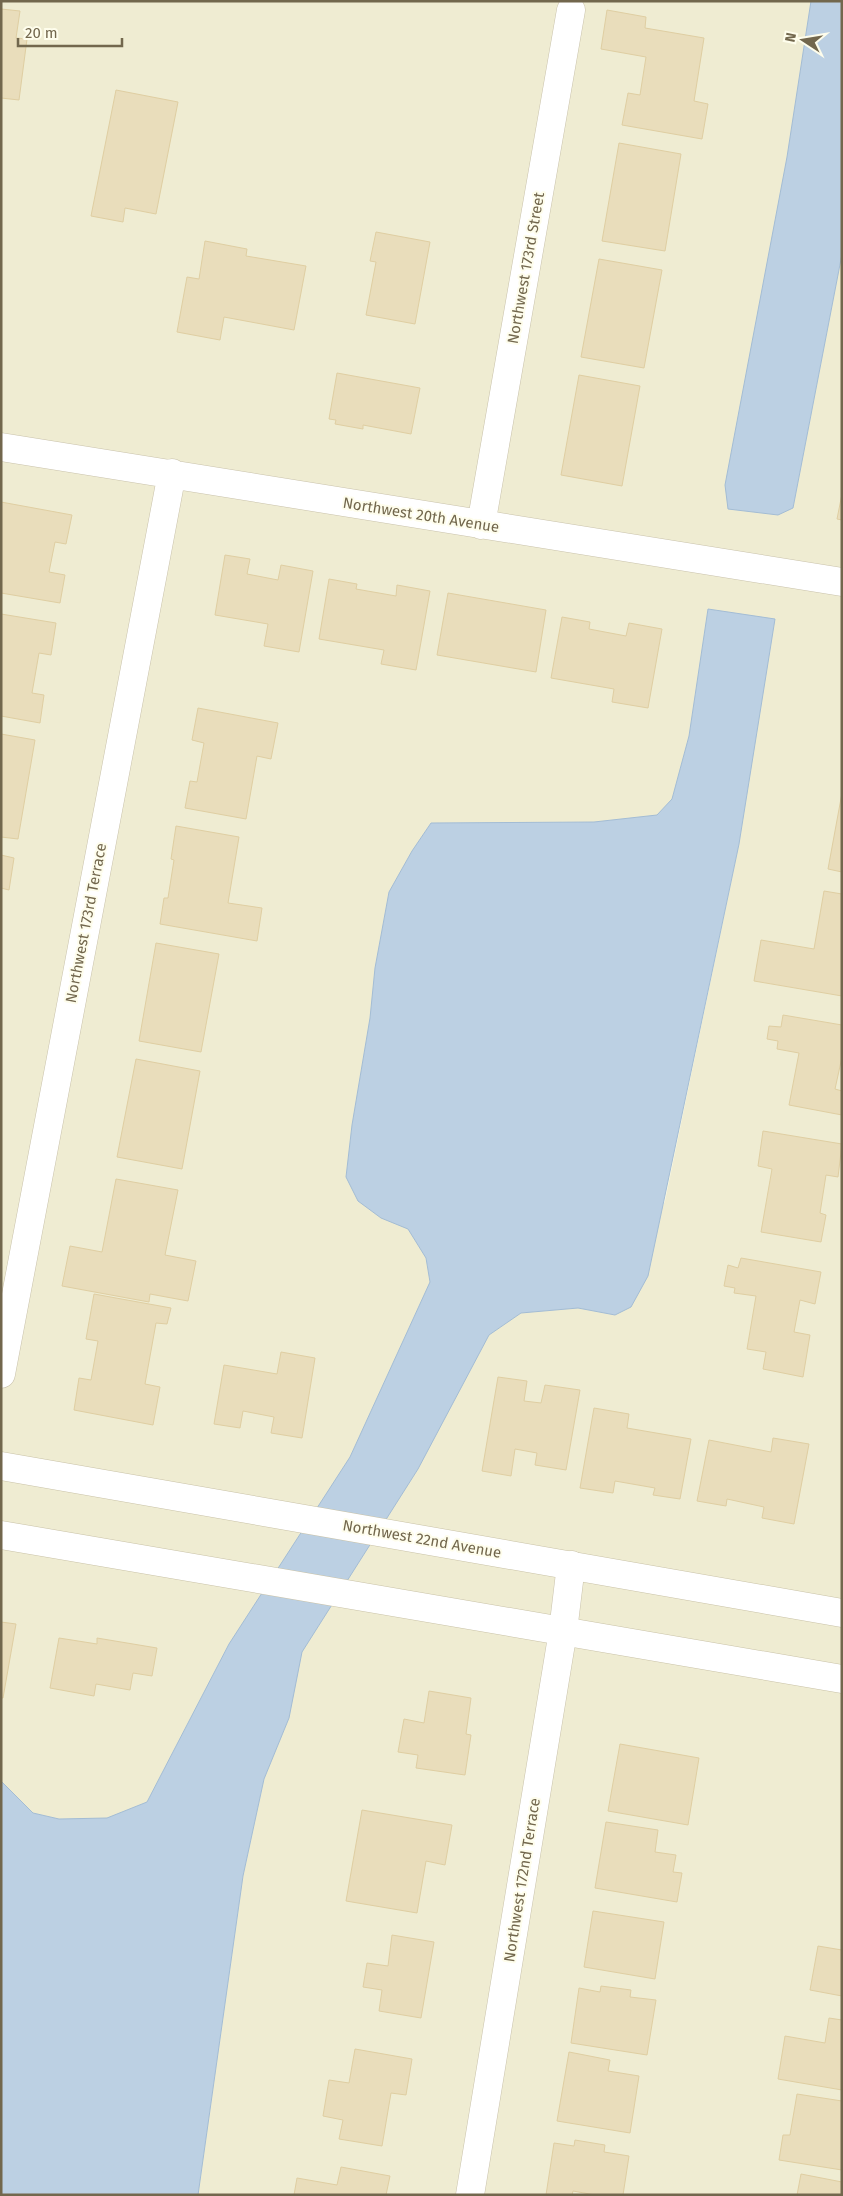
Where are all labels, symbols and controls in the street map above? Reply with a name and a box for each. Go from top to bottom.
scale bar [18,15,121,47]
north arrow [778,15,828,65]
text: 20 m [25,24,58,42]
text: N [781,31,800,44]
street label: Northwest 173rd Street [504,190,548,345]
street label: Northwest 20th Avenue [342,494,500,536]
street label: Northwest 173rd Terrace [62,842,110,1004]
street label: Northwest 22nd Avenue [341,1516,503,1562]
street label: Northwest 172nd Terrace [500,1797,544,1963]

